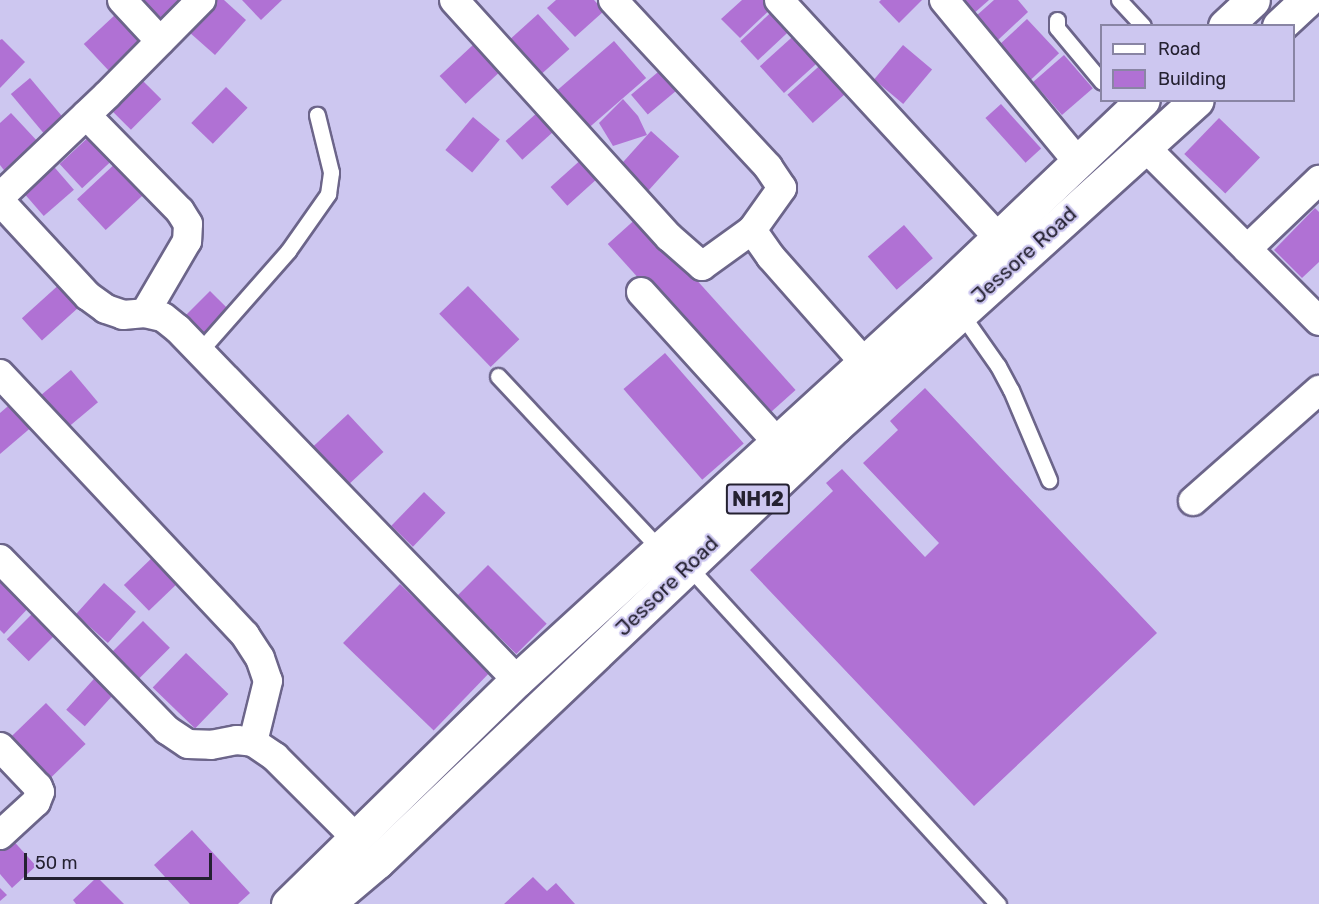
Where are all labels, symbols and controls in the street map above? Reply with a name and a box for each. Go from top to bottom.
legend [1100,24,1295,102]
text: Road [1158,38,1201,60]
text: Building [1158,68,1226,90]
street label: Jessore Road [966,201,1082,309]
road number: NH12 [725,482,791,516]
street label: Jessore Road [610,531,724,641]
scale bar [27,841,214,879]
text: 50 m [35,852,78,874]

